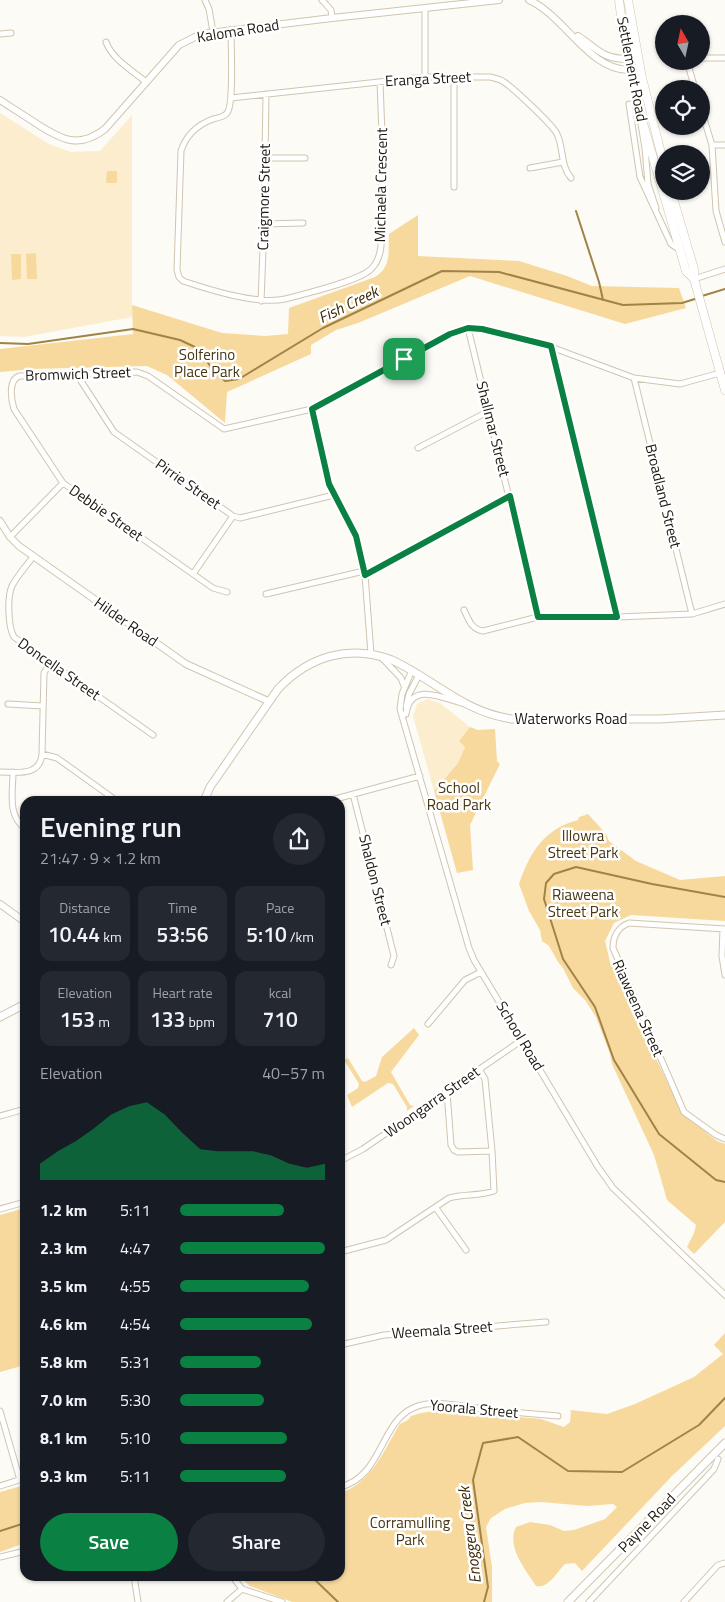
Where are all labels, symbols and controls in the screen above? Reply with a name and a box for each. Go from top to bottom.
street label: Kaloma Road [195,13,281,48]
street label: Settlement Road [611,14,654,123]
north arrow [655,15,710,70]
map controls [655,15,710,200]
street label: Eranga Street [384,65,472,92]
button: locate [655,80,710,135]
street label: Michaela Crescent [368,127,393,243]
street label: Craigmore Street [251,143,276,251]
button: layers [655,145,710,200]
water label: Fish Creek [314,278,384,329]
pin [383,338,425,380]
park label: Solferino Place Park [174,343,240,383]
icon: arrive [390,345,418,373]
street label: Bromwich Street [25,360,132,387]
street label: Shallmar Street [470,379,517,480]
street label: Broadland Street [639,441,688,551]
street label: Pirrie Street [151,453,226,515]
street label: Debbie Street [65,479,149,547]
street label: Hilder Road [90,591,163,652]
street label: Doncella Street [13,632,106,706]
street label: Waterworks Road [514,707,628,730]
park label: School Road Park [427,776,491,816]
text: Evening run [40,805,182,848]
button: share [273,813,325,865]
park label: Illowra Street Park [548,824,618,864]
street label: Shaldon Street [353,832,398,929]
text: 21:47 · 9 × 1.2 km [40,846,161,870]
park label: Riaweena Street Park [548,883,618,923]
text: Distance [59,897,110,918]
text: Time [168,897,197,918]
text: Pace [266,897,294,918]
text: 10.44 [48,918,100,950]
text: 53:56 [156,918,209,950]
text: 5:10 [246,918,287,950]
text: km [100,926,122,947]
text: /km [287,926,314,947]
street label: Riaweena Street [607,956,670,1061]
text: Elevation [58,982,112,1003]
text: Heart rate [152,982,213,1003]
text: kcal [269,982,292,1003]
street label: School Road [491,996,550,1075]
text: 153 [60,1003,95,1035]
text: 133 [150,1003,185,1035]
text: 710 [263,1003,298,1035]
text: m [95,1011,110,1032]
text: bpm [185,1011,215,1032]
street label: Woongarra Street [379,1060,485,1143]
text: Elevation [40,1061,102,1085]
text: 40–57 m [262,1061,325,1085]
text: 1.2 km [40,1198,87,1222]
text: 5:11 [120,1198,150,1222]
text: 2.3 km [40,1236,87,1260]
text: 4:47 [120,1236,150,1260]
text: 3.5 km [40,1274,87,1298]
text: 4:55 [120,1274,150,1298]
text: 4.6 km [40,1312,87,1336]
text: 4:54 [120,1312,150,1336]
street label: Weemala Street [391,1314,494,1345]
text: 5.8 km [40,1350,87,1374]
text: 5:31 [120,1350,150,1374]
text: 7.0 km [40,1388,87,1412]
text: 5:30 [120,1388,150,1412]
street label: Yoorala Street [429,1393,520,1424]
text: 8.1 km [40,1426,87,1450]
text: 5:10 [120,1426,150,1450]
text: 9.3 km [40,1464,87,1488]
text: 5:11 [120,1464,150,1488]
water label: Enoggera Creek [451,1483,487,1585]
street label: Payne Road [612,1488,681,1558]
park label: Corramulling Park [370,1511,450,1551]
button: Save [40,1513,178,1571]
button: Share [188,1513,325,1571]

